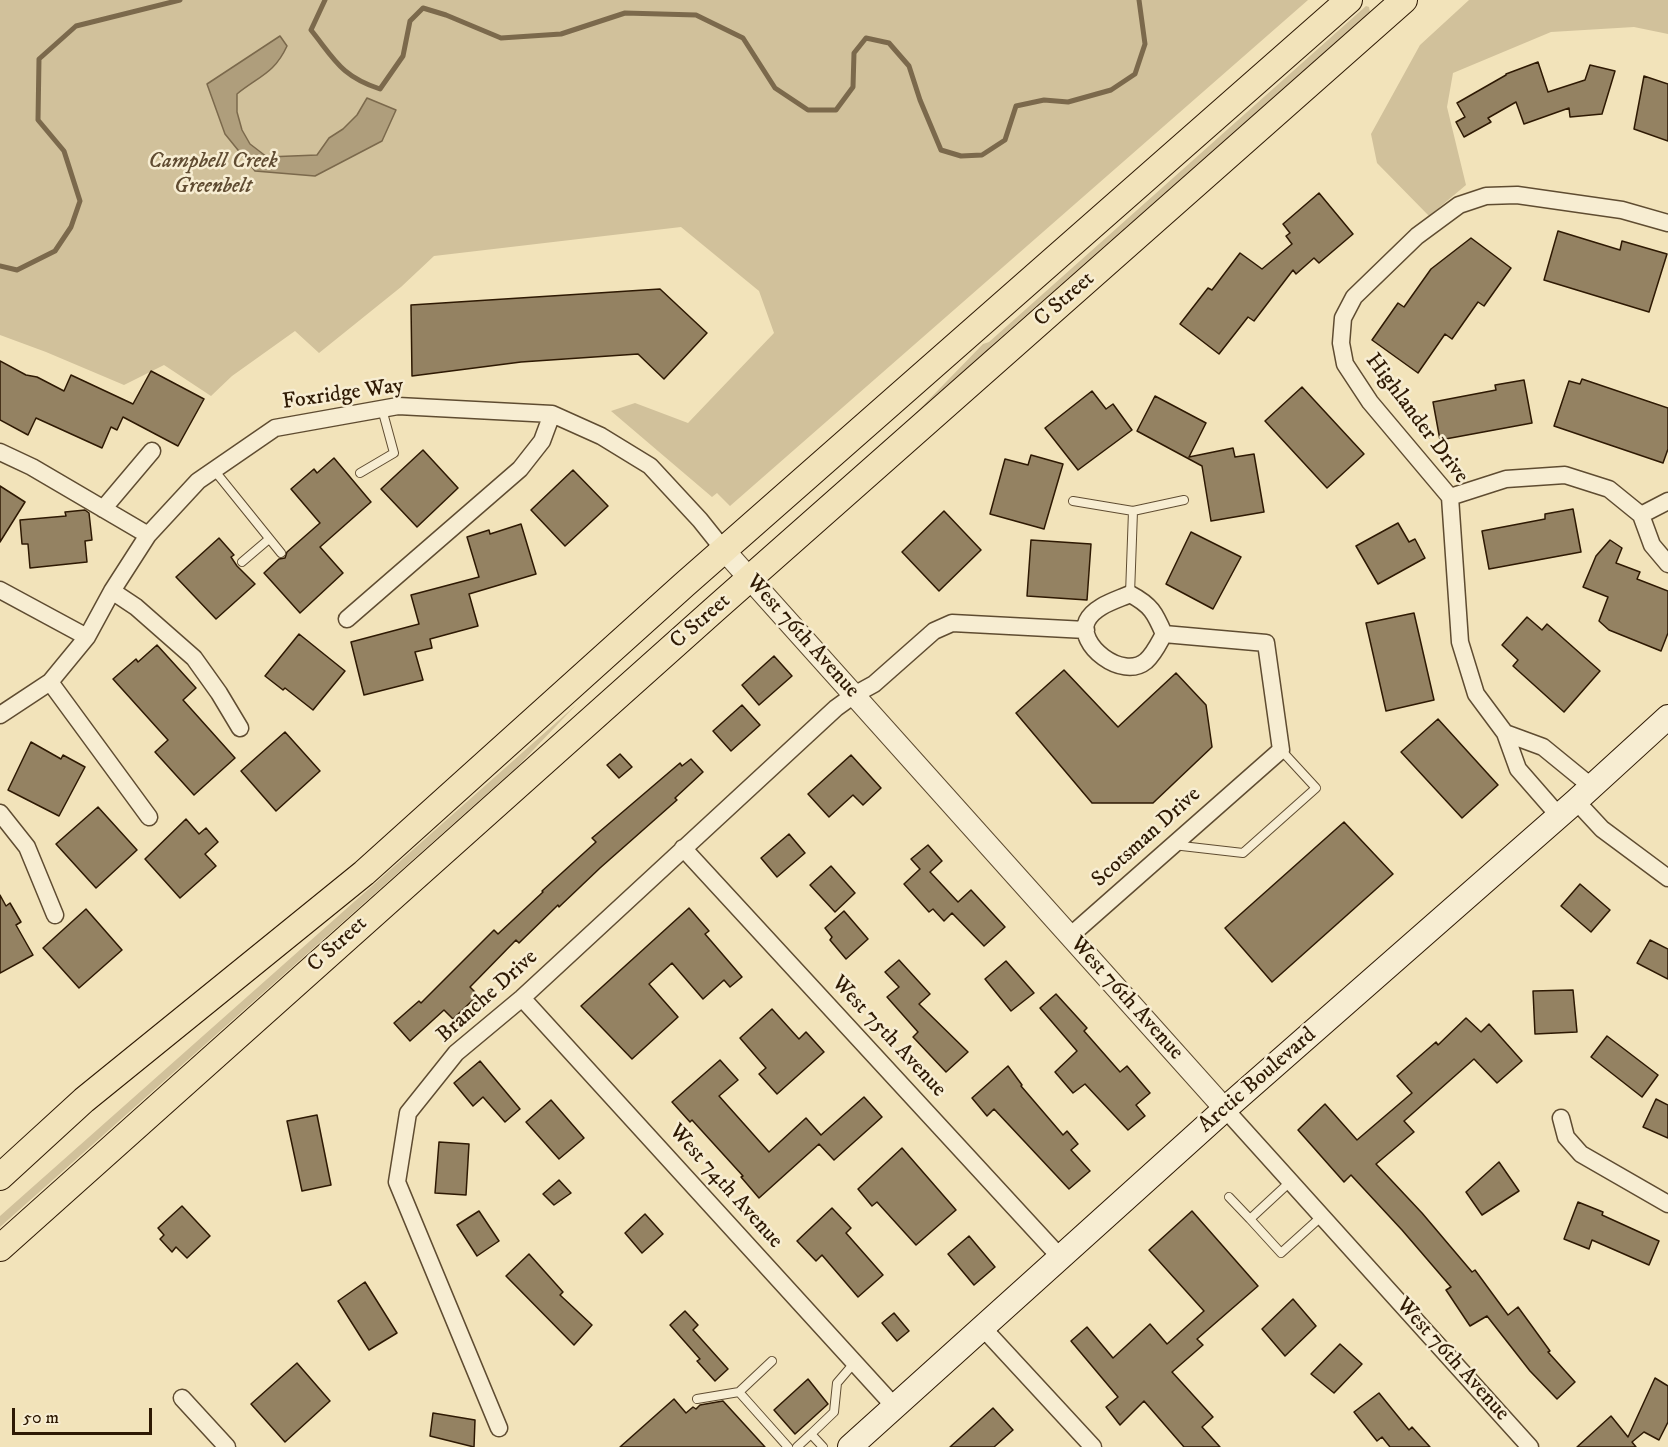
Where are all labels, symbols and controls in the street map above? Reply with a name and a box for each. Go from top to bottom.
park label: Campbell Creek Greenbelt [148,149,278,200]
street label: C Street [1029,267,1101,333]
street label: Highlander Drive [1359,349,1473,489]
street label: Foxridge Way [281,373,405,417]
street label: West 76th Avenue [740,570,864,704]
street label: C Street [665,589,737,655]
street label: Scotsman Drive [1087,782,1207,894]
street label: C Street [303,911,373,979]
street label: West 76th Avenue [1064,932,1188,1066]
street label: Branche Drive [432,945,544,1049]
street label: West 75th Avenue [825,971,951,1103]
street label: Arctic Boulevard [1194,1023,1322,1139]
street label: West 74th Avenue [662,1119,788,1255]
street label: West 76th Avenue [1390,1293,1514,1427]
scale bar [15,1396,154,1434]
text: 50 m [23,1407,59,1429]

